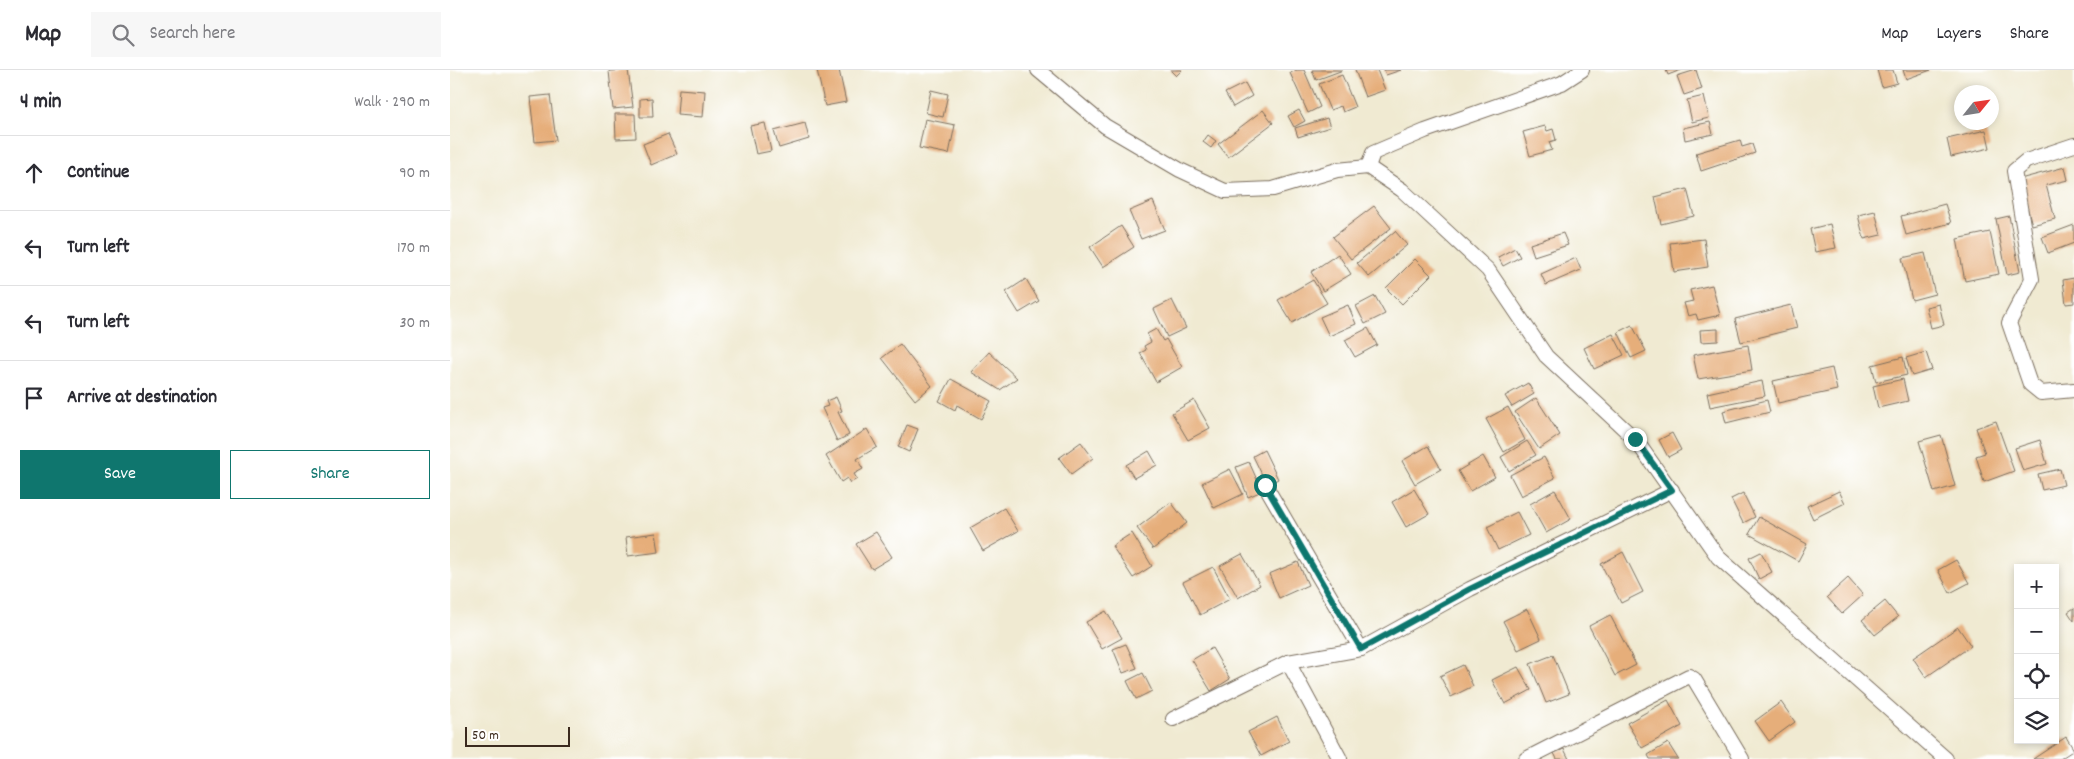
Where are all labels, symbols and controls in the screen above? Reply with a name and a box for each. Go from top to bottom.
search box [91,12,441,57]
text: Map [25,18,61,52]
icon: search [109,21,137,49]
text: Search here [149,21,235,48]
text: Map [1881,22,1908,47]
text: Layers [1936,22,1982,47]
text: Share [2010,22,2049,47]
north arrow [1954,85,1999,130]
text: 4 min [20,88,62,118]
text: Walk · 290 m [354,91,430,114]
icon: ahead [20,159,48,187]
text: Continue [67,160,129,187]
text: 90 m [399,162,430,185]
icon: left [20,234,48,262]
text: Turn left [67,235,130,262]
text: 170 m [397,237,430,260]
icon: left [20,309,48,337]
text: Turn left [67,310,130,337]
text: 30 m [400,312,430,335]
icon: arrive [20,384,48,412]
text: Arrive at destination [67,385,217,412]
route end [1624,428,1647,451]
button: Save [20,450,220,499]
button: Share [230,450,430,499]
route start [1254,474,1277,497]
map controls [2014,564,2059,744]
button: + [2014,564,2059,609]
button: − [2014,609,2059,654]
button: locate [2014,654,2059,699]
button: layers [2014,699,2059,744]
scale bar [465,724,570,747]
text: 50 m [472,726,499,746]

